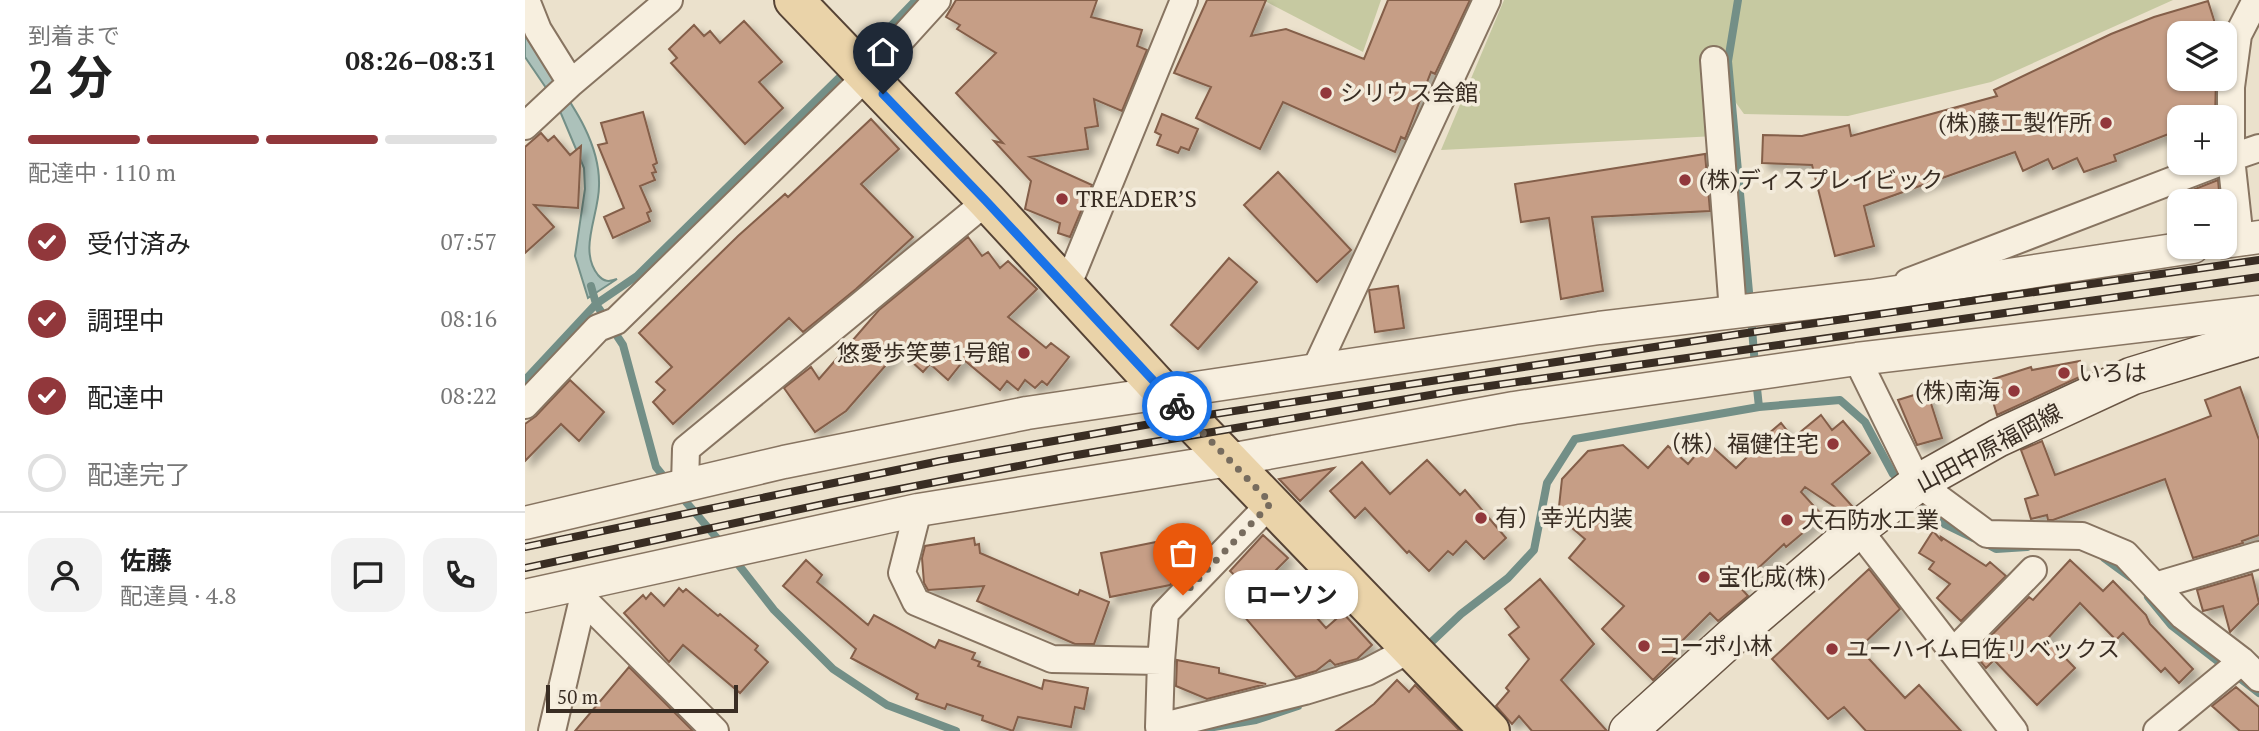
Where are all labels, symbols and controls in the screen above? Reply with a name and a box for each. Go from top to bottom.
text: 到着まで [28,20,120,51]
map controls [2167,21,2237,259]
button: layers [2167,21,2237,91]
pin [853,22,913,94]
icon: home [864,33,902,71]
text: 08:26–08:31 [345,43,497,77]
text: 2 分 [28,46,112,107]
place label: シリウス会館 [1340,77,1478,108]
marker: シリウス会館 [1318,85,1334,101]
button: + [2167,105,2237,175]
place label: (株)藤工製作所 [1938,107,2092,138]
marker: (株)藤工製作所 [2098,115,2114,131]
text: 配達中 · 110 m [28,157,176,188]
place label: (株)ディスプレイビック [1699,164,1943,195]
marker: (株)ディスプレイビック [1677,172,1693,188]
place label: TREADER’S [1076,183,1197,214]
button: − [2167,189,2237,259]
marker: TREADER’S [1054,191,1070,207]
icon: check [28,223,66,261]
text: 受付済み [87,226,191,260]
text: 07:57 [440,226,497,257]
icon: check [28,300,66,338]
text: 調理中 [87,303,165,337]
text: 08:16 [440,303,497,334]
place label: 悠愛歩笑夢1号館 [837,337,1010,368]
marker: 悠愛歩笑夢1号館 [1016,345,1032,361]
place label: いろは [2078,357,2147,388]
marker: いろは [2056,365,2072,381]
courier [1142,371,1212,441]
place label: (株)南海 [1915,375,2000,406]
icon: check [28,377,66,415]
text: 配達中 [87,380,165,414]
text: 08:22 [440,380,497,411]
marker: (株)南海 [2006,383,2022,399]
icon: bike [1158,387,1196,425]
street label: 山田中原福岡線 [1910,396,2067,499]
place label: （株）福健住宅 [1658,428,1819,459]
marker: （株）福健住宅 [1825,436,1841,452]
text: 配達完了 [87,457,191,491]
place label: 有）幸光内装 [1495,502,1633,533]
place label: 大石防水工業 [1801,504,1939,535]
marker: 有）幸光内装 [1473,510,1489,526]
marker: 大石防水工業 [1779,512,1795,528]
pin [1153,523,1213,595]
icon: bag [1164,534,1202,572]
button: person [28,538,102,612]
button: chat [331,538,405,612]
button: phone [423,538,497,612]
text: 佐藤 [120,543,172,577]
place label: 宝化成(株) [1718,561,1826,592]
marker: 宝化成(株) [1696,569,1712,585]
callout: ローソン [1225,570,1358,620]
text: ローソン [1246,579,1338,610]
text: 配達員 · 4.8 [120,580,237,611]
place label: コーポ小林 [1658,630,1773,661]
place label: ユーハイム曰佐リベックス [1846,633,2120,664]
marker: コーポ小林 [1636,638,1652,654]
marker: ユーハイム曰佐リベックス [1824,641,1840,657]
scale bar [546,682,739,714]
text: 50 m [557,684,598,709]

